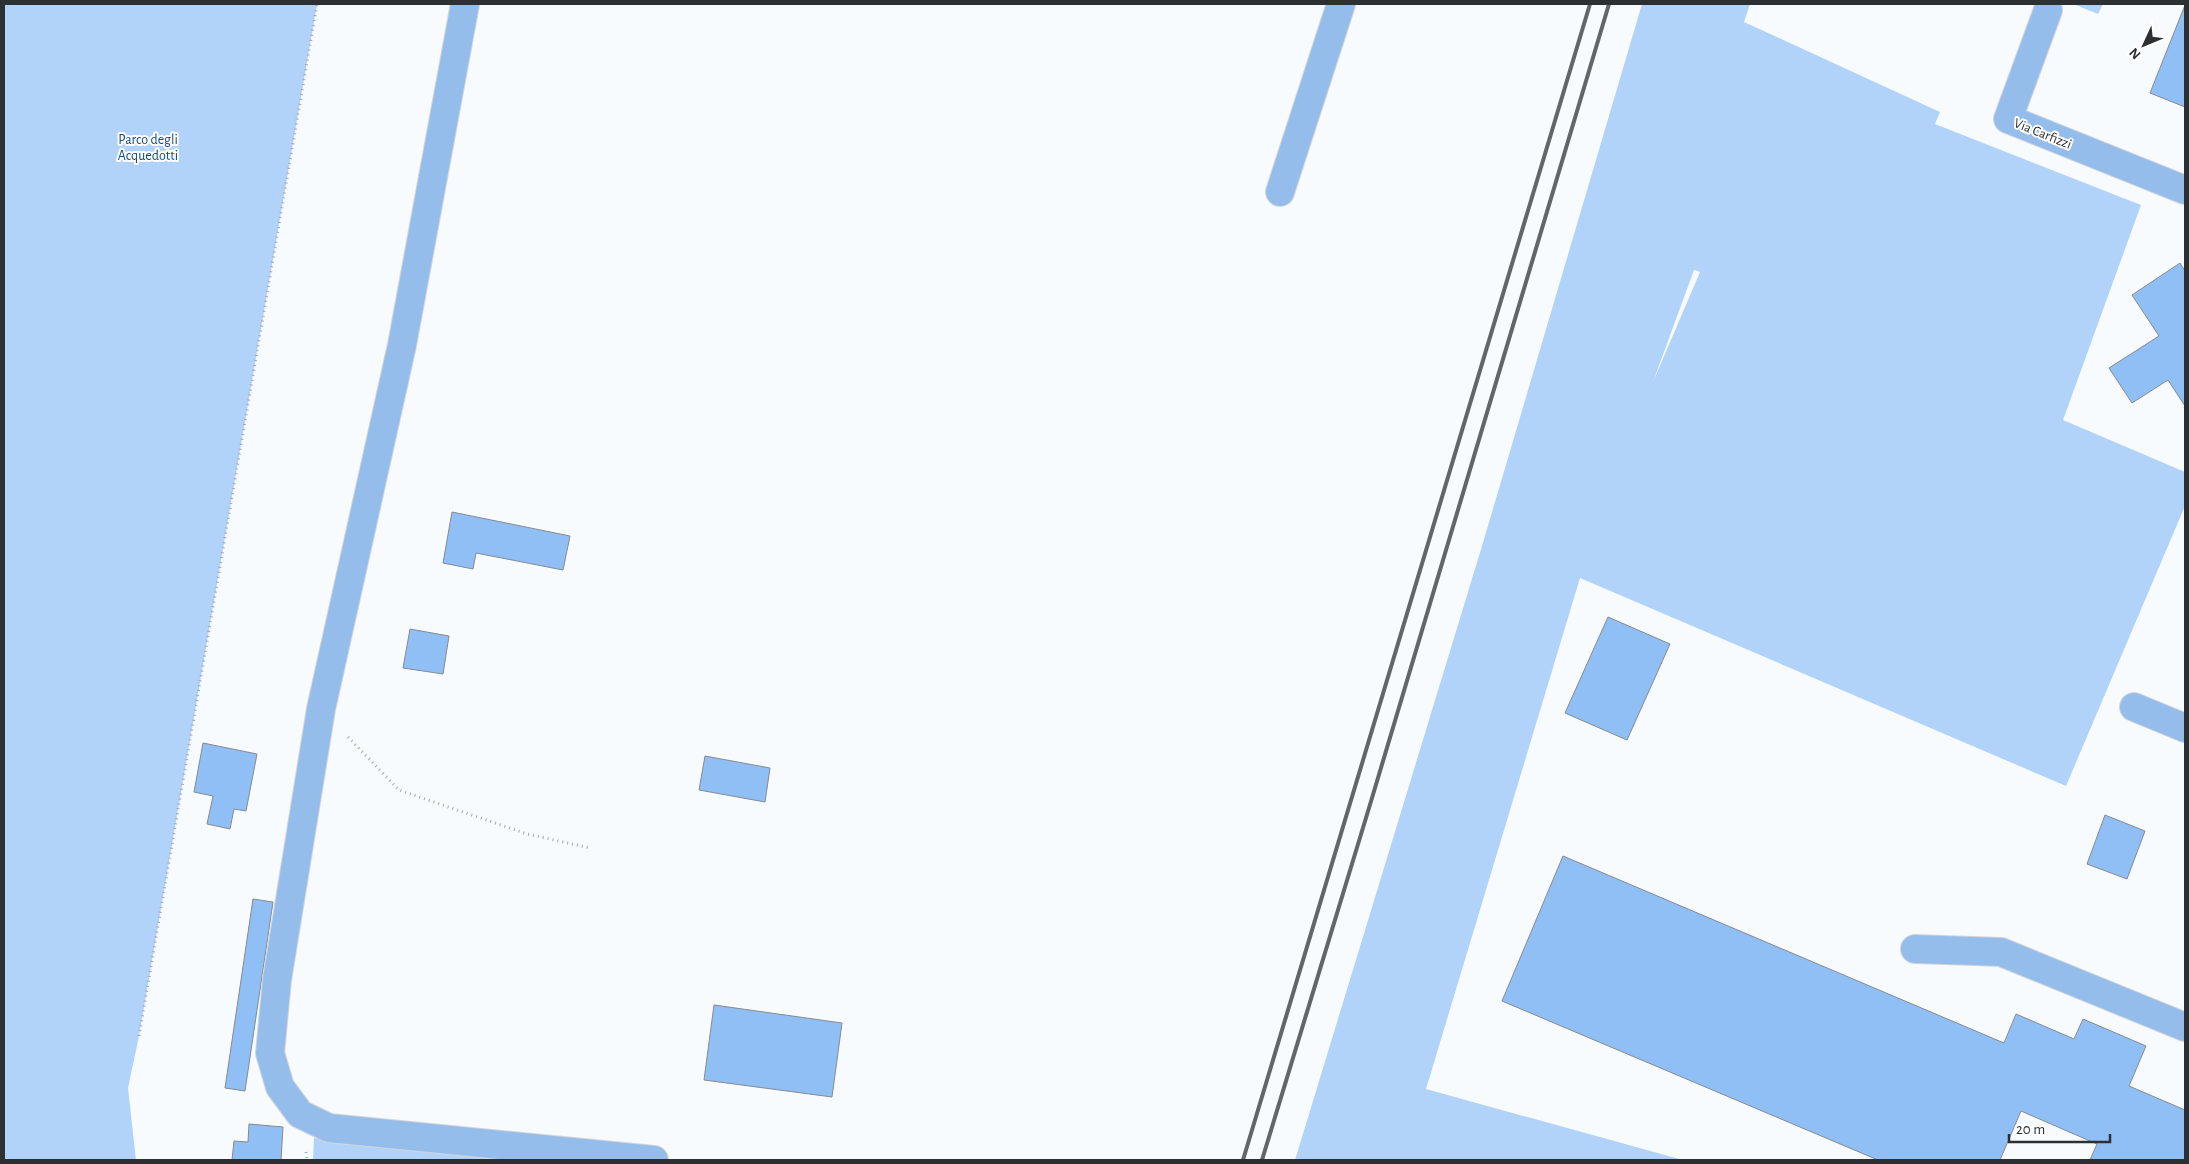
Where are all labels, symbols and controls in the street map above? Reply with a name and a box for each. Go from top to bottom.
north arrow [2119,20,2169,70]
text: N [2127,45,2144,62]
street label: Via Carfizzi [2012,116,2073,152]
park label: Parco degli Acquedotti [118,133,178,163]
scale bar [2009,1112,2110,1144]
text: 20 m [2016,1122,2045,1137]

